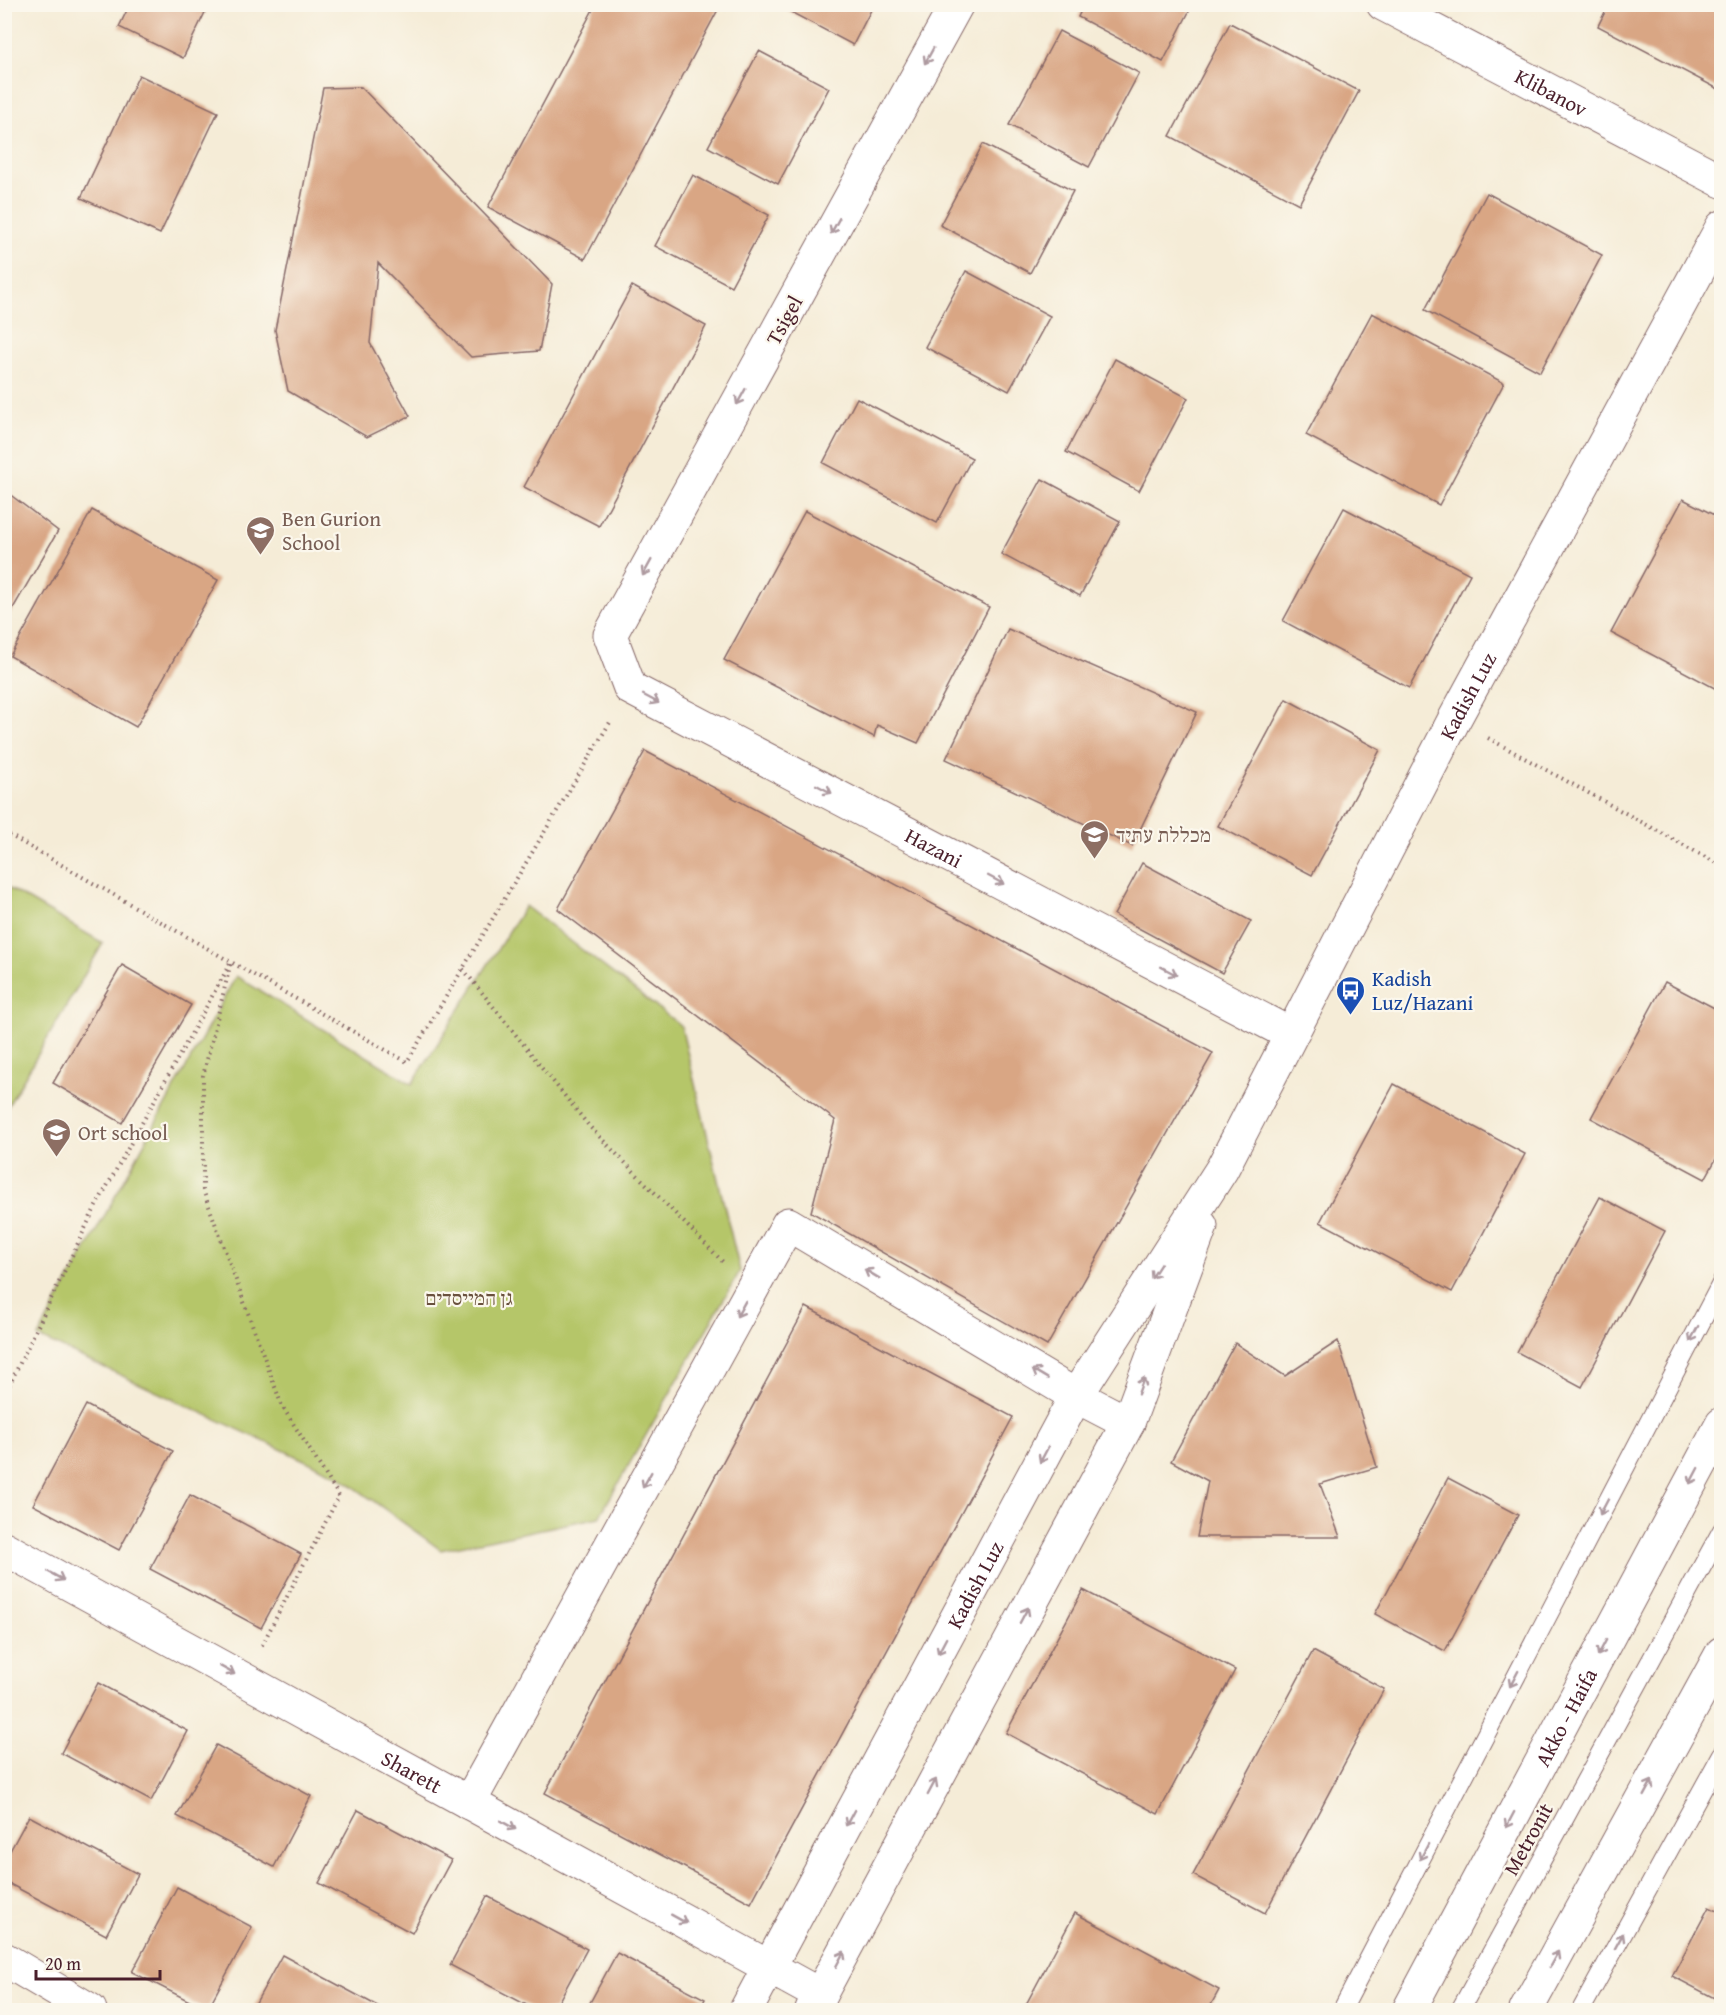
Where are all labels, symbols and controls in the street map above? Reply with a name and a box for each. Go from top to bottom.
one-way arrow [923,47,935,64]
street label: Klibanov [1510,60,1593,124]
one-way arrow [829,217,840,235]
street label: Tsigel [758,290,810,350]
one-way arrow [735,388,747,405]
place label: Ben Gurion School [282,503,381,558]
school or university icon: Ben Gurion School [245,514,277,556]
one-way arrow [641,559,653,576]
street label: Kadish Luz [1431,647,1504,745]
one-way arrow [642,693,660,705]
one-way arrow [814,784,832,795]
school or university icon: מכללת עתיד [1079,818,1111,860]
place label: מכללת עתיד [1116,819,1211,850]
street label: Hazani [900,820,968,875]
one-way arrow [987,875,1005,886]
place label: Kadish Luz/Hazani [1372,963,1473,1018]
one-way arrow [1160,965,1177,977]
bus stop icon: Kadish Luz/Hazani [1335,974,1367,1016]
school or university icon: Ort school [41,1116,73,1158]
place label: Ort school [78,1117,168,1148]
one-way arrow [1150,1262,1162,1279]
one-way arrow [864,1268,881,1280]
park label: גן המייסדים [425,1282,513,1313]
one-way arrow [735,1300,747,1317]
one-way arrow [1688,1324,1700,1342]
one-way arrow [1032,1368,1049,1380]
one-way arrow [1137,1377,1148,1396]
one-way arrow [1038,1446,1049,1464]
one-way arrow [1688,1466,1699,1484]
one-way arrow [641,1470,652,1488]
one-way arrow [1598,1497,1609,1515]
street label: Kadish Luz [939,1535,1011,1634]
one-way arrow [47,1570,64,1582]
one-way arrow [1019,1607,1030,1625]
one-way arrow [936,1637,948,1654]
one-way arrow [1596,1638,1607,1656]
street label: Akko - Haifa [1526,1662,1604,1772]
one-way arrow [217,1665,235,1676]
one-way arrow [1508,1670,1519,1688]
street label: Sharett [376,1742,448,1801]
one-way arrow [927,1779,938,1797]
one-way arrow [1642,1780,1654,1797]
street label: Metronit [1495,1797,1561,1881]
one-way arrow [844,1809,856,1826]
one-way arrow [1504,1810,1515,1828]
one-way arrow [499,1819,516,1831]
one-way arrow [1418,1843,1429,1861]
one-way arrow [670,1913,687,1925]
one-way arrow [1613,1933,1625,1950]
scale bar [36,1943,160,1981]
text: 20 m [45,1950,81,1977]
one-way arrow [834,1951,846,1968]
one-way arrow [1548,1951,1560,1968]

